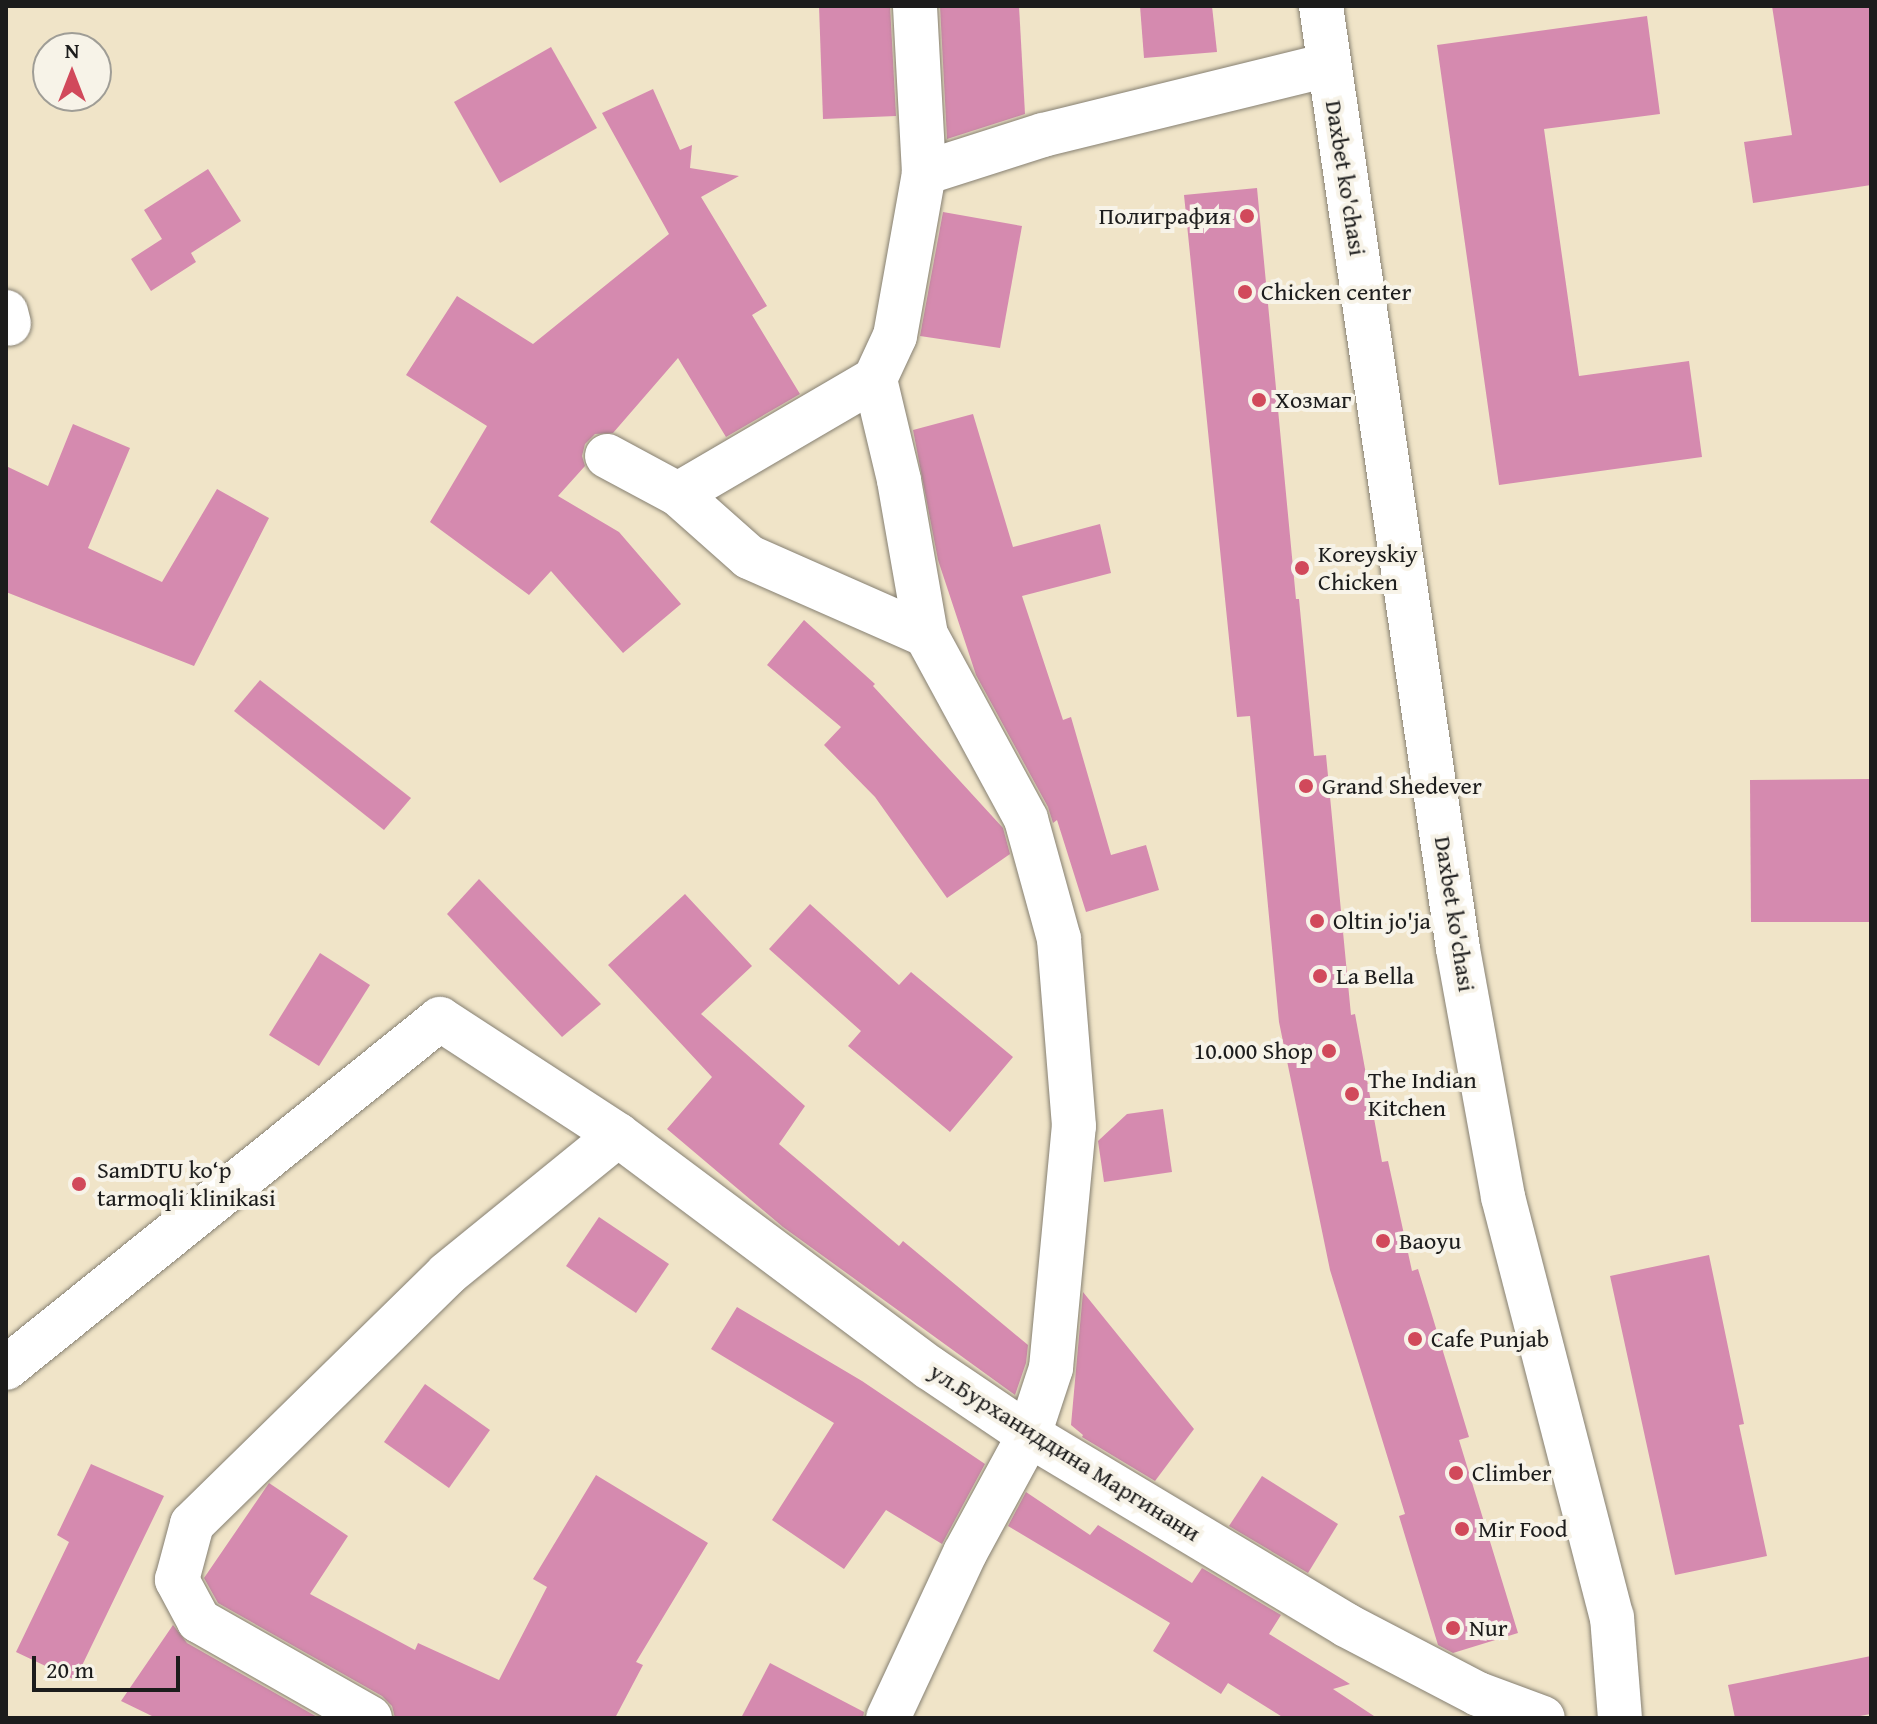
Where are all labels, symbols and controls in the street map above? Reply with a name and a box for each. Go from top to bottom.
north arrow [32,32,112,112]
text: N [65,34,79,66]
street label: Daxbet ko'chasi [1319,98,1373,258]
place label: Полиграфия [1099,202,1231,230]
marker: Полиграфия [1238,207,1256,225]
place label: Chicken center [1261,278,1411,306]
marker: Chicken center [1236,283,1254,301]
place label: Хозмаг [1275,386,1351,414]
marker: Хозмаг [1250,391,1268,409]
place label: Koreyskiy Chicken [1318,540,1418,596]
marker: Koreyskiy Chicken [1293,559,1311,577]
place label: Grand Shedever [1322,772,1482,800]
marker: Grand Shedever [1297,777,1315,795]
street label: Daxbet ko'chasi [1428,834,1482,994]
place label: Oltin jo'ja [1333,907,1431,935]
marker: Oltin jo'ja [1308,912,1326,930]
place label: La Bella [1336,962,1414,990]
marker: La Bella [1311,967,1329,985]
place label: 10.000 Shop [1194,1037,1313,1065]
marker: 10.000 Shop [1320,1042,1338,1060]
place label: The Indian Kitchen [1368,1066,1477,1122]
marker: The Indian Kitchen [1343,1085,1361,1103]
place label: SamDTU ko‘p tarmoqli klinikasi [97,1156,276,1212]
marker: SamDTU ko‘p tarmoqli klinikasi [68,1173,90,1195]
place label: Baoyu [1399,1227,1461,1255]
marker: Baoyu [1374,1232,1392,1250]
place label: Cafe Punjab [1431,1325,1549,1353]
marker: Cafe Punjab [1406,1330,1424,1348]
street label: ул.Бурханиддина Маргинани [924,1357,1206,1547]
place label: Climber [1472,1459,1552,1487]
marker: Climber [1447,1464,1465,1482]
place label: Mir Food [1478,1515,1568,1543]
marker: Mir Food [1453,1520,1471,1538]
place label: Nur [1469,1614,1508,1642]
marker: Nur [1444,1619,1462,1637]
scale bar [36,1640,184,1690]
text: 20 m [46,1652,94,1687]

